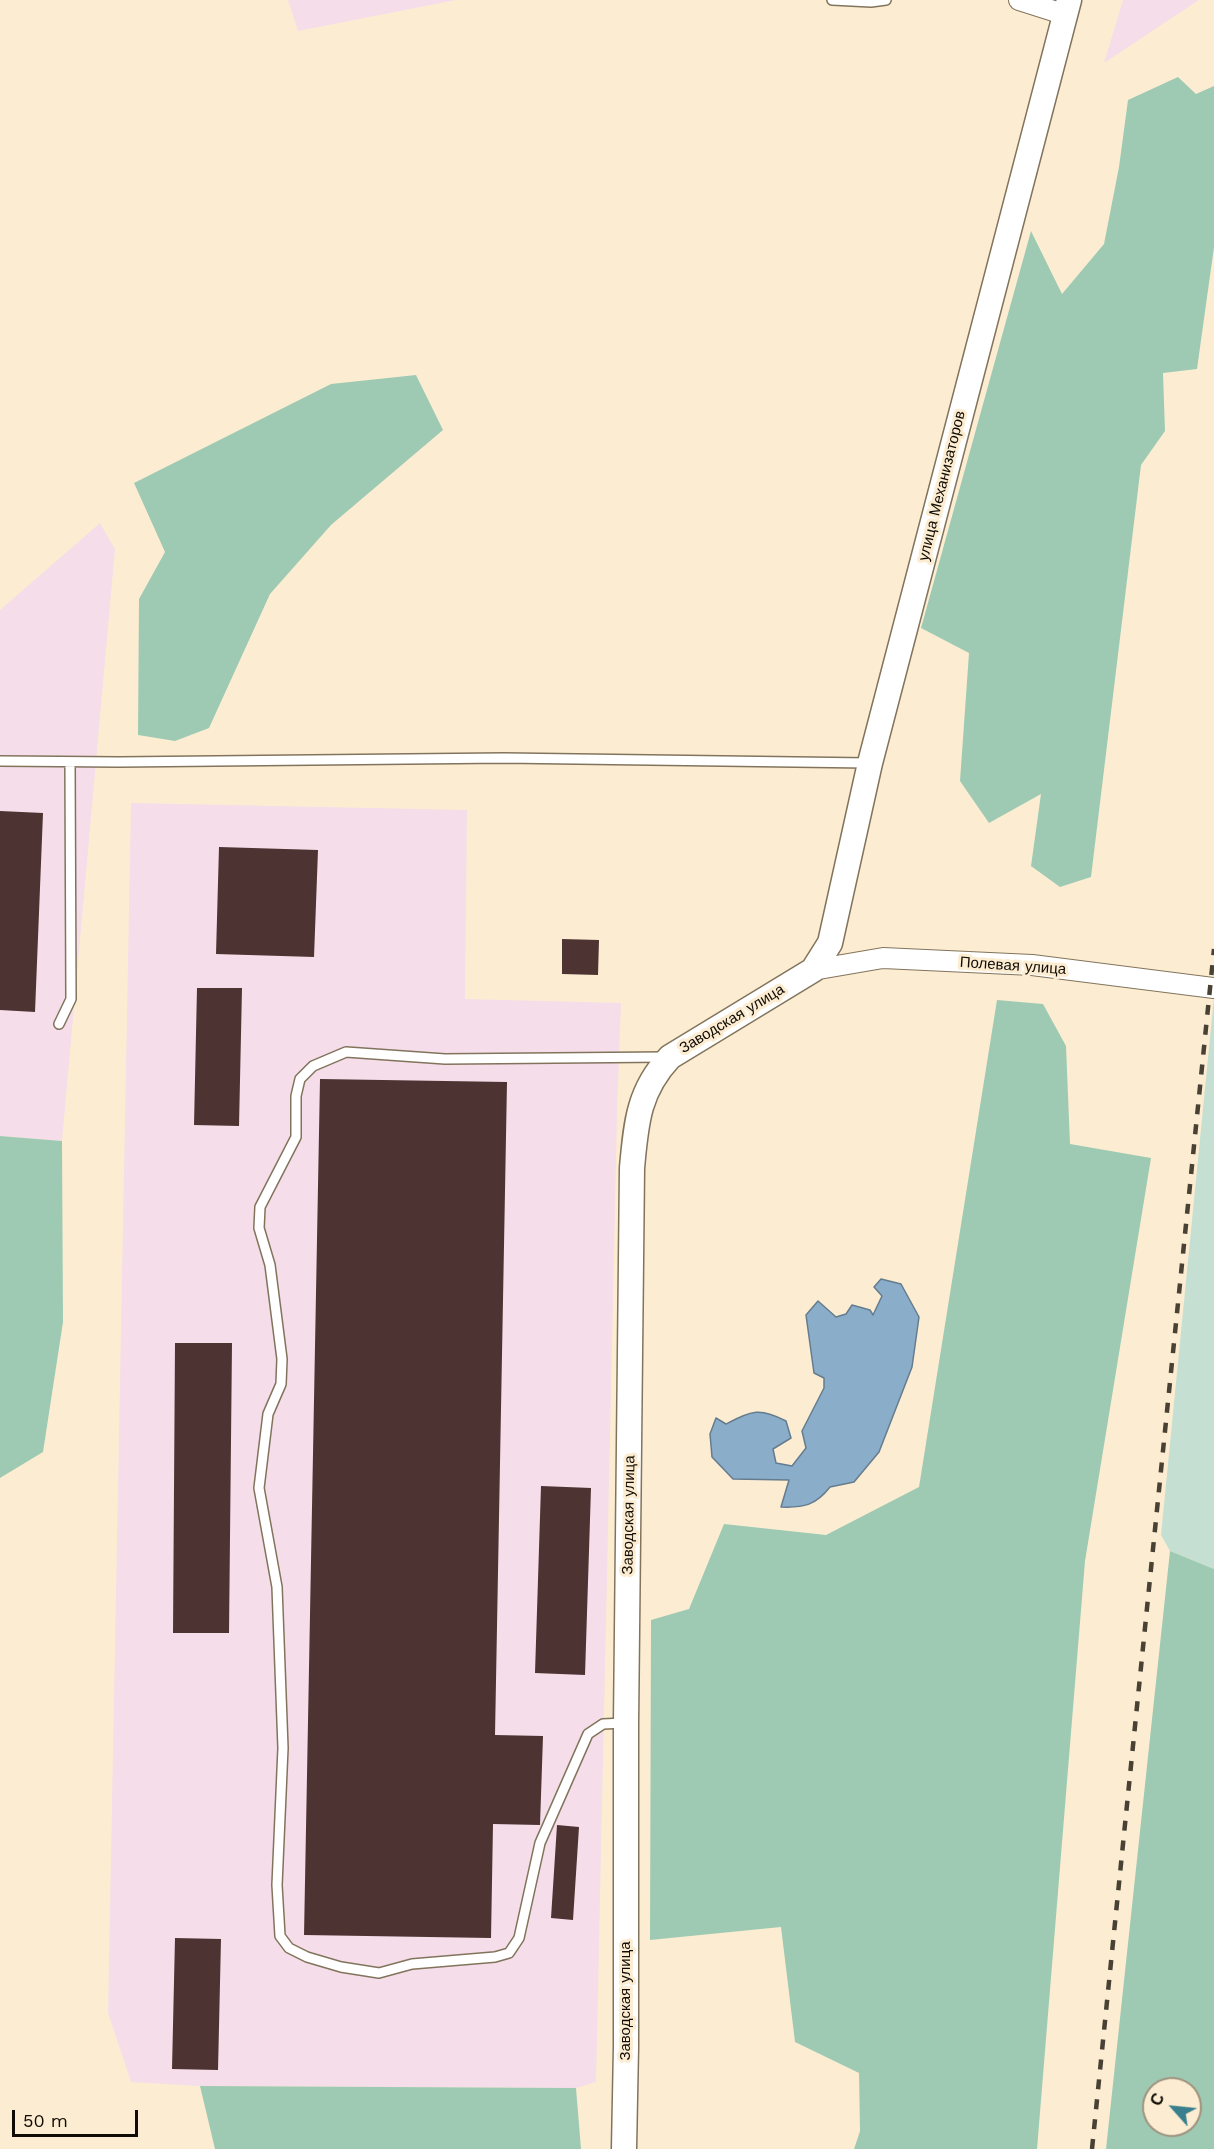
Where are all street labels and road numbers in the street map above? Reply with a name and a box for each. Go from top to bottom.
street label: улица Механизаторов [915,409,969,563]
street label: Полевая улица [959,953,1067,979]
street label: Заводская улица [676,981,788,1057]
street label: Заводская улица [619,1455,639,1575]
street label: Заводская улица [617,1941,635,2061]

